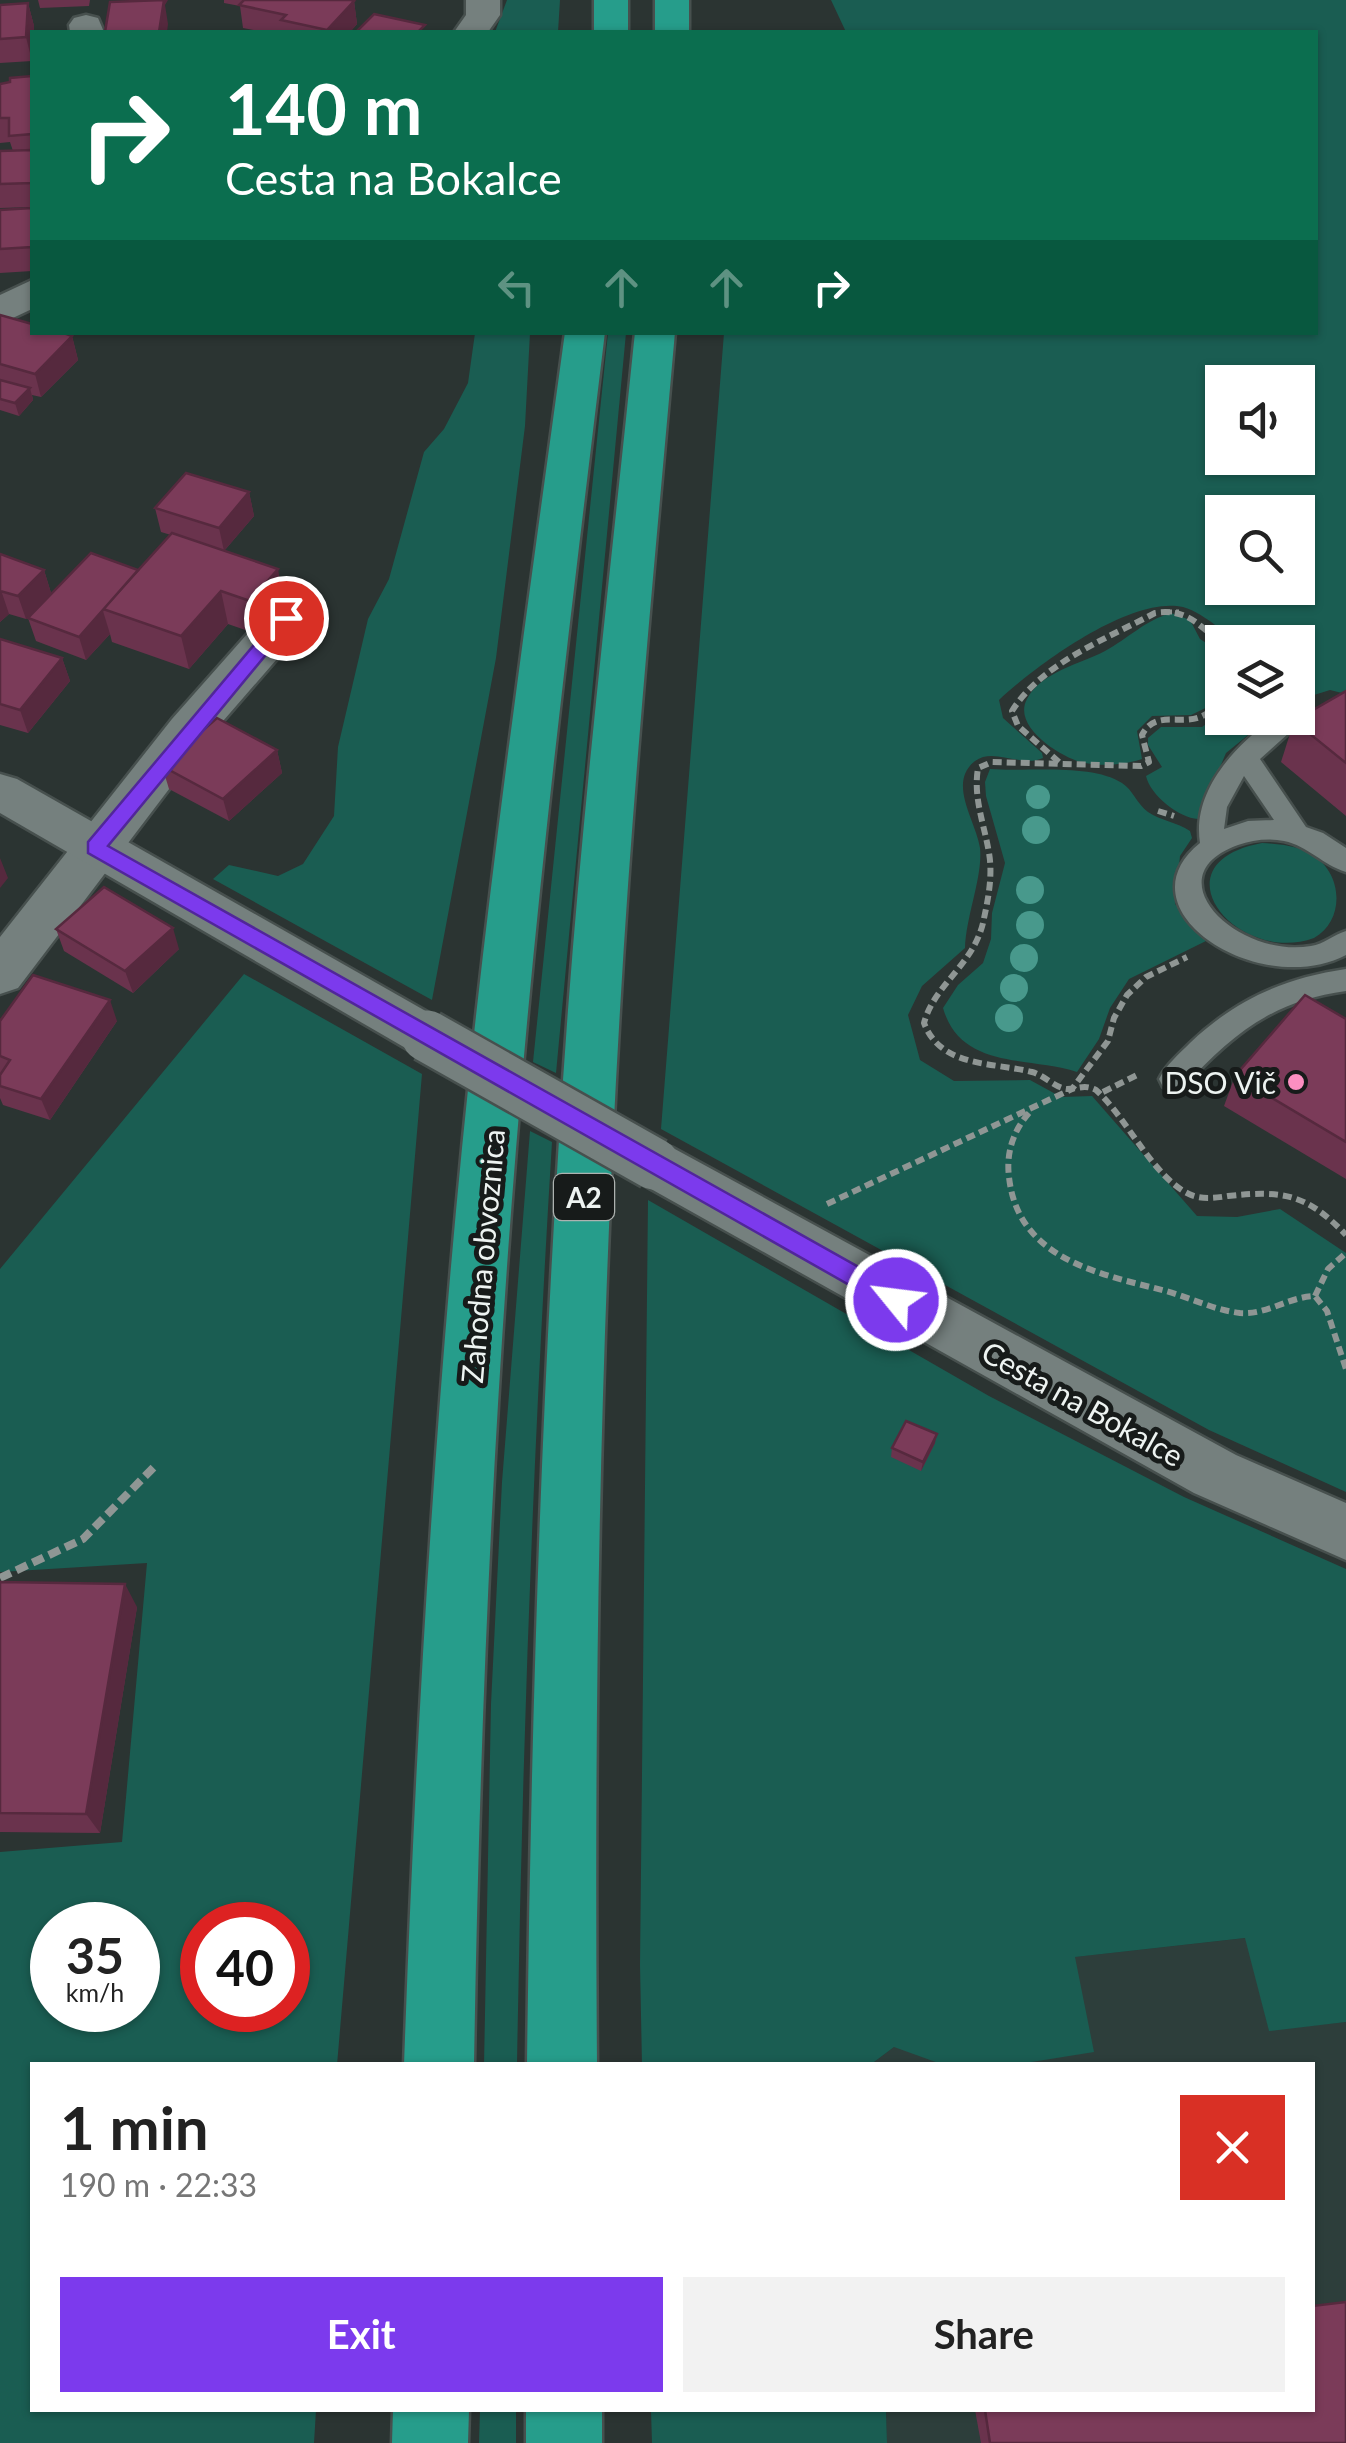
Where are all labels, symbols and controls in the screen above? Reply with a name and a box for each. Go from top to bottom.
text: 140 m [225,66,422,150]
icon: right [60,70,190,200]
text: Cesta na Bokalce [225,151,562,205]
icon: left [489,260,544,315]
icon: ahead [594,260,649,315]
icon: ahead [699,260,754,315]
icon: right [804,260,859,315]
map controls [1205,365,1315,735]
button: sound [1205,365,1315,475]
button: search [1205,495,1315,605]
pin [244,576,329,661]
icon: arrive [259,591,314,646]
button: layers [1205,625,1315,735]
place label: DSO Vič [1164,1064,1276,1100]
marker: DSO Vič [1285,1071,1307,1093]
street label: Zahodna obvoznica [453,1128,511,1384]
road number: A2 [554,1174,614,1220]
position arrow [844,1248,948,1352]
street label: Cesta na Bokalce [976,1333,1190,1473]
speed limit sign: 40 [180,1902,310,2032]
text: 35 [66,1925,124,1985]
text: km/h [66,1977,124,2007]
text: 1 min [60,2091,209,2163]
button: close [1180,2095,1285,2200]
text: 190 m · 22:33 [60,2165,257,2204]
button: Exit [60,2277,663,2392]
button: Share [683,2277,1285,2392]

